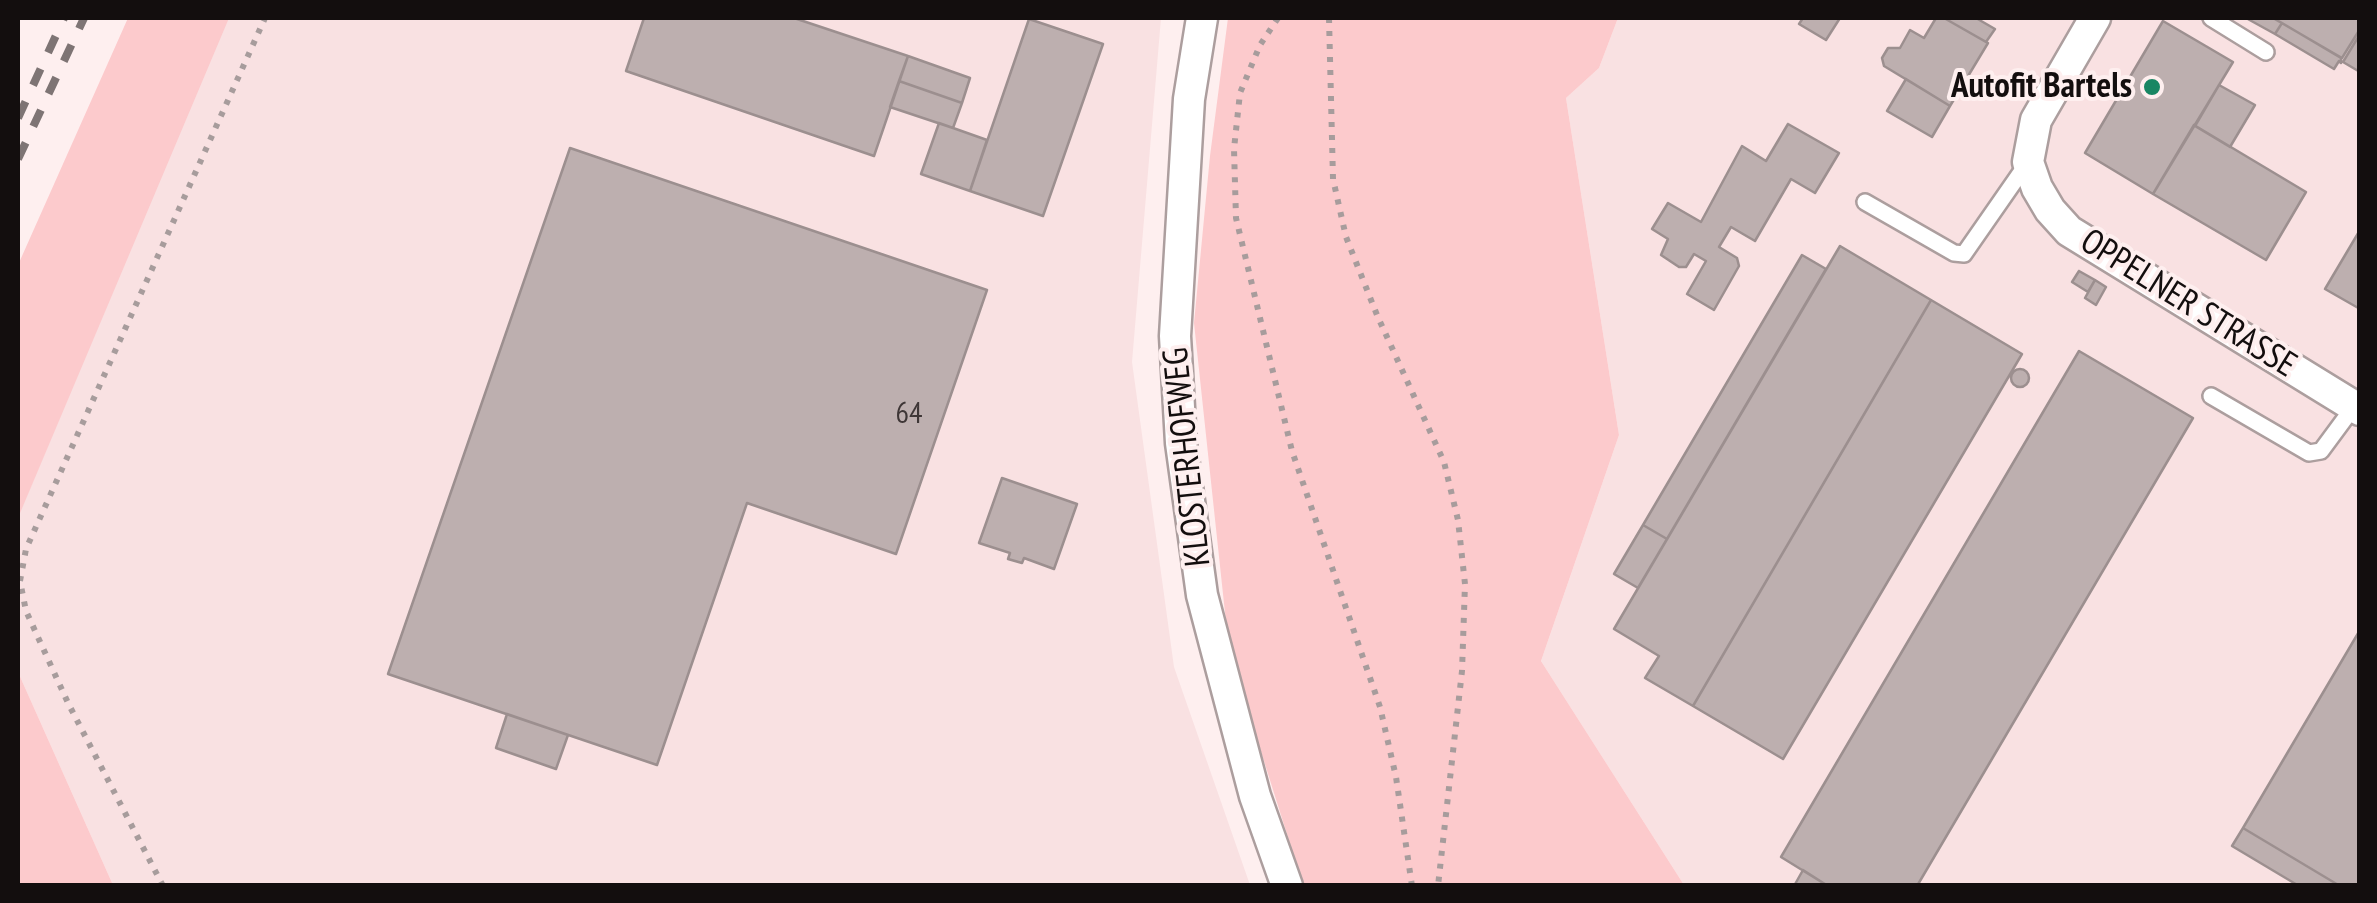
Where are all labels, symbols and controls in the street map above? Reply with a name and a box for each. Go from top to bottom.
place label: Autofit Bartels [1951,66,2132,108]
marker: Autofit Bartels [2141,76,2163,98]
street label: OPPELNER STRASSE [2072,221,2304,387]
street label: KLOSTERHOFWEG [1156,346,1220,568]
house number: 64 [896,396,922,432]

